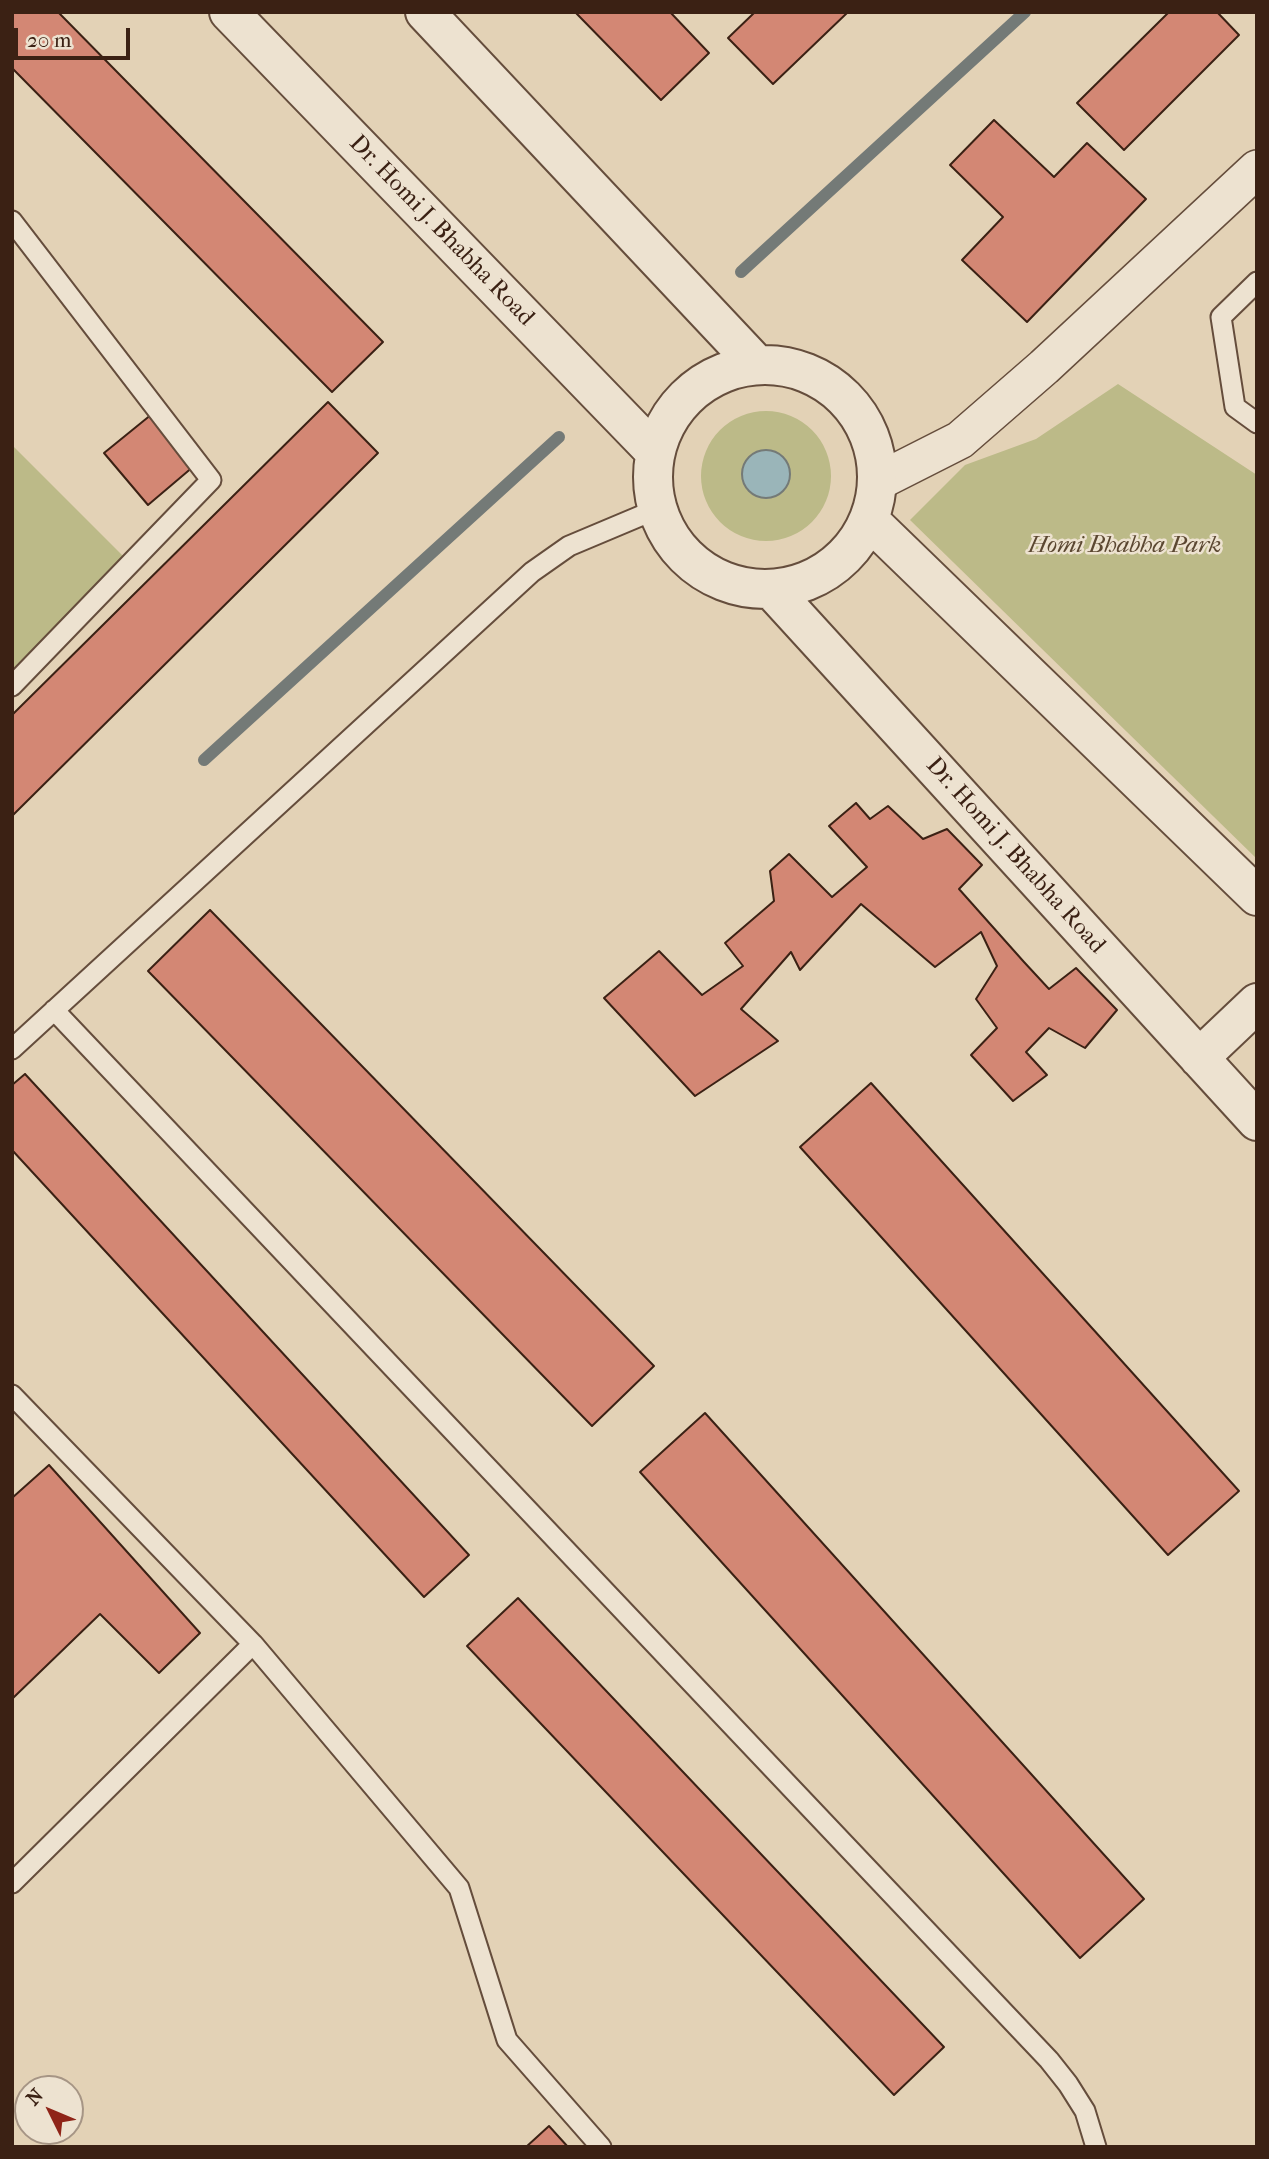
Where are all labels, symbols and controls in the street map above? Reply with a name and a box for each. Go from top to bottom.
scale bar [18,14,133,58]
text: 20 m [27,28,71,52]
street label: Dr. Homi J. Bhabha Road [342,130,540,332]
park label: Homi Bhabha Park [1029,532,1221,560]
street label: Dr. Homi J. Bhabha Road [919,752,1111,960]
north arrow [14,2075,84,2145]
text: N [22,2084,48,2110]

